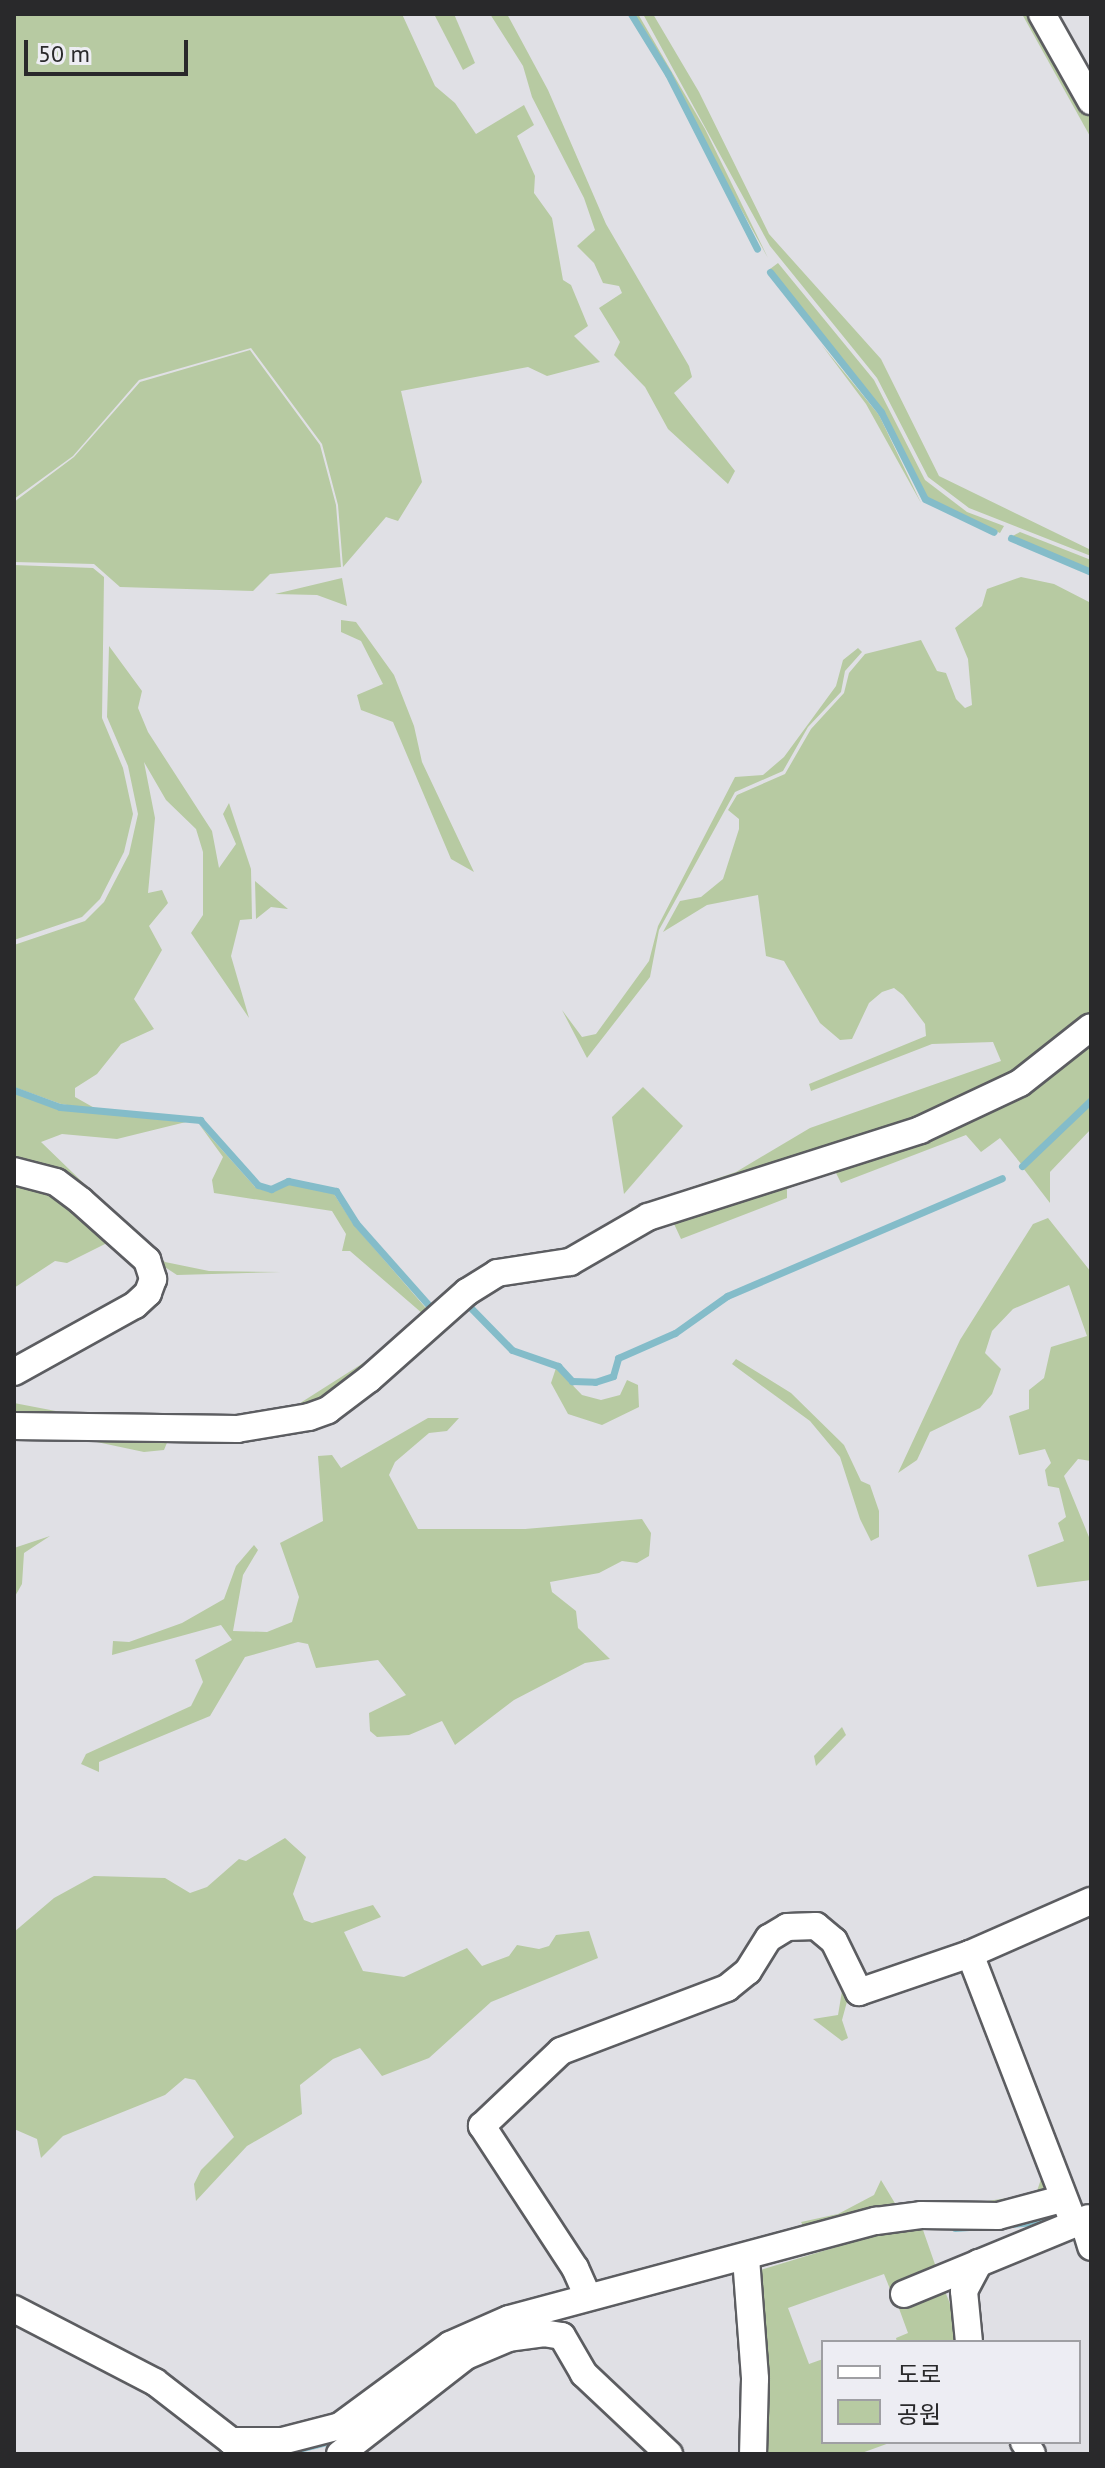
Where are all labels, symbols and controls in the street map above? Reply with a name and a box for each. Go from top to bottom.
scale bar [28,24,192,74]
text: 50 m [38,38,90,69]
legend [821,2340,1081,2444]
text: 도로 [897,2359,941,2390]
text: 공원 [897,2399,941,2430]

